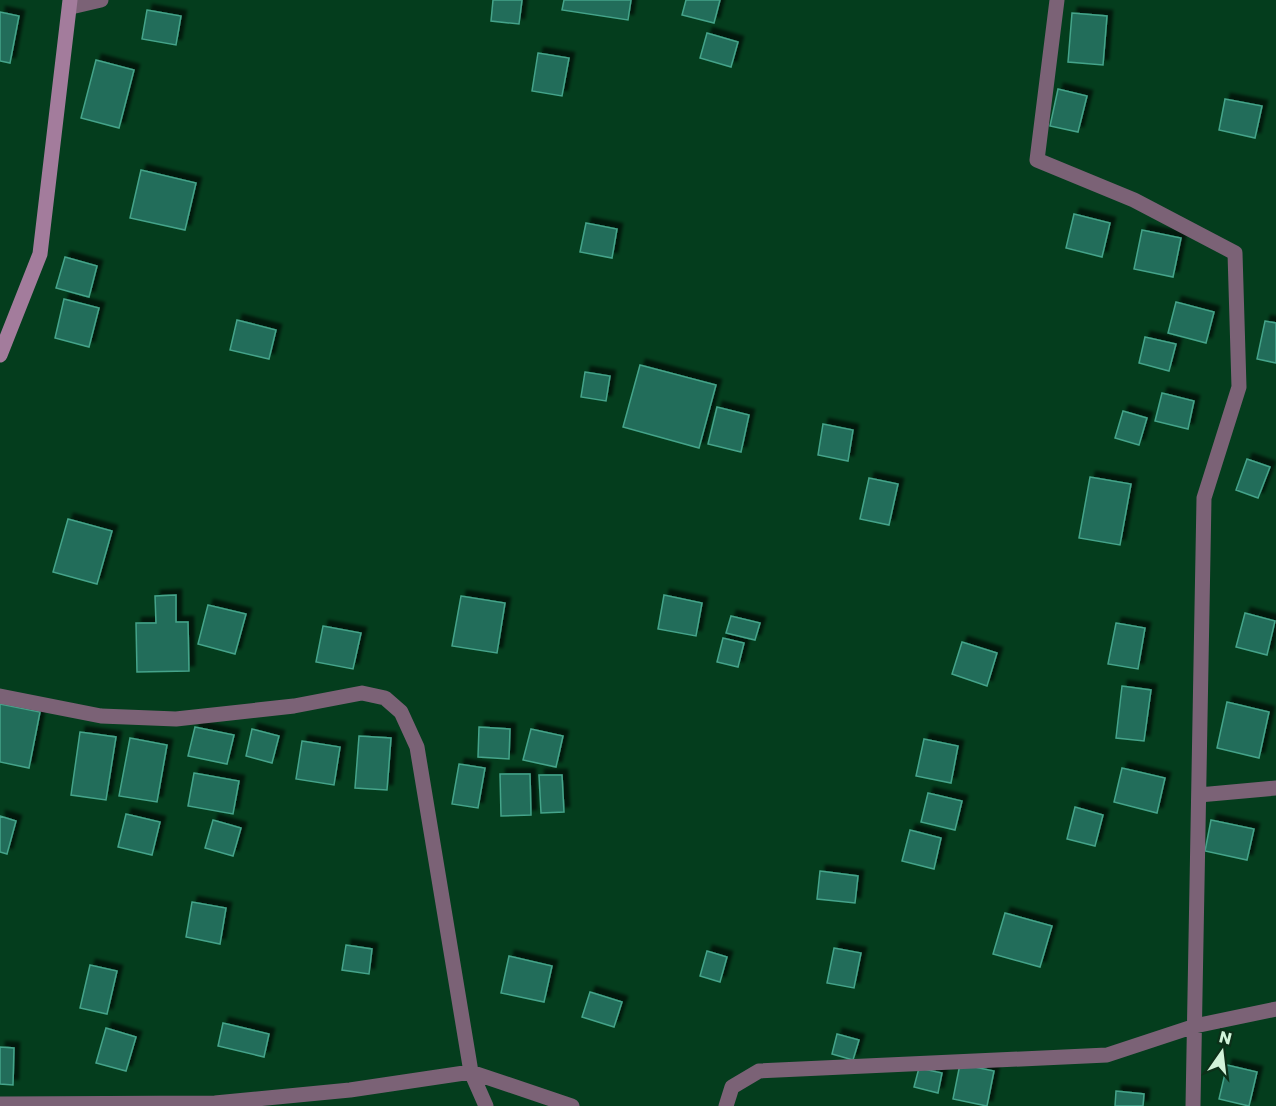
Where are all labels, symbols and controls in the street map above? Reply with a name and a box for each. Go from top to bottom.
north arrow [1192,1022,1252,1082]
text: N [1217,1025,1234,1051]

